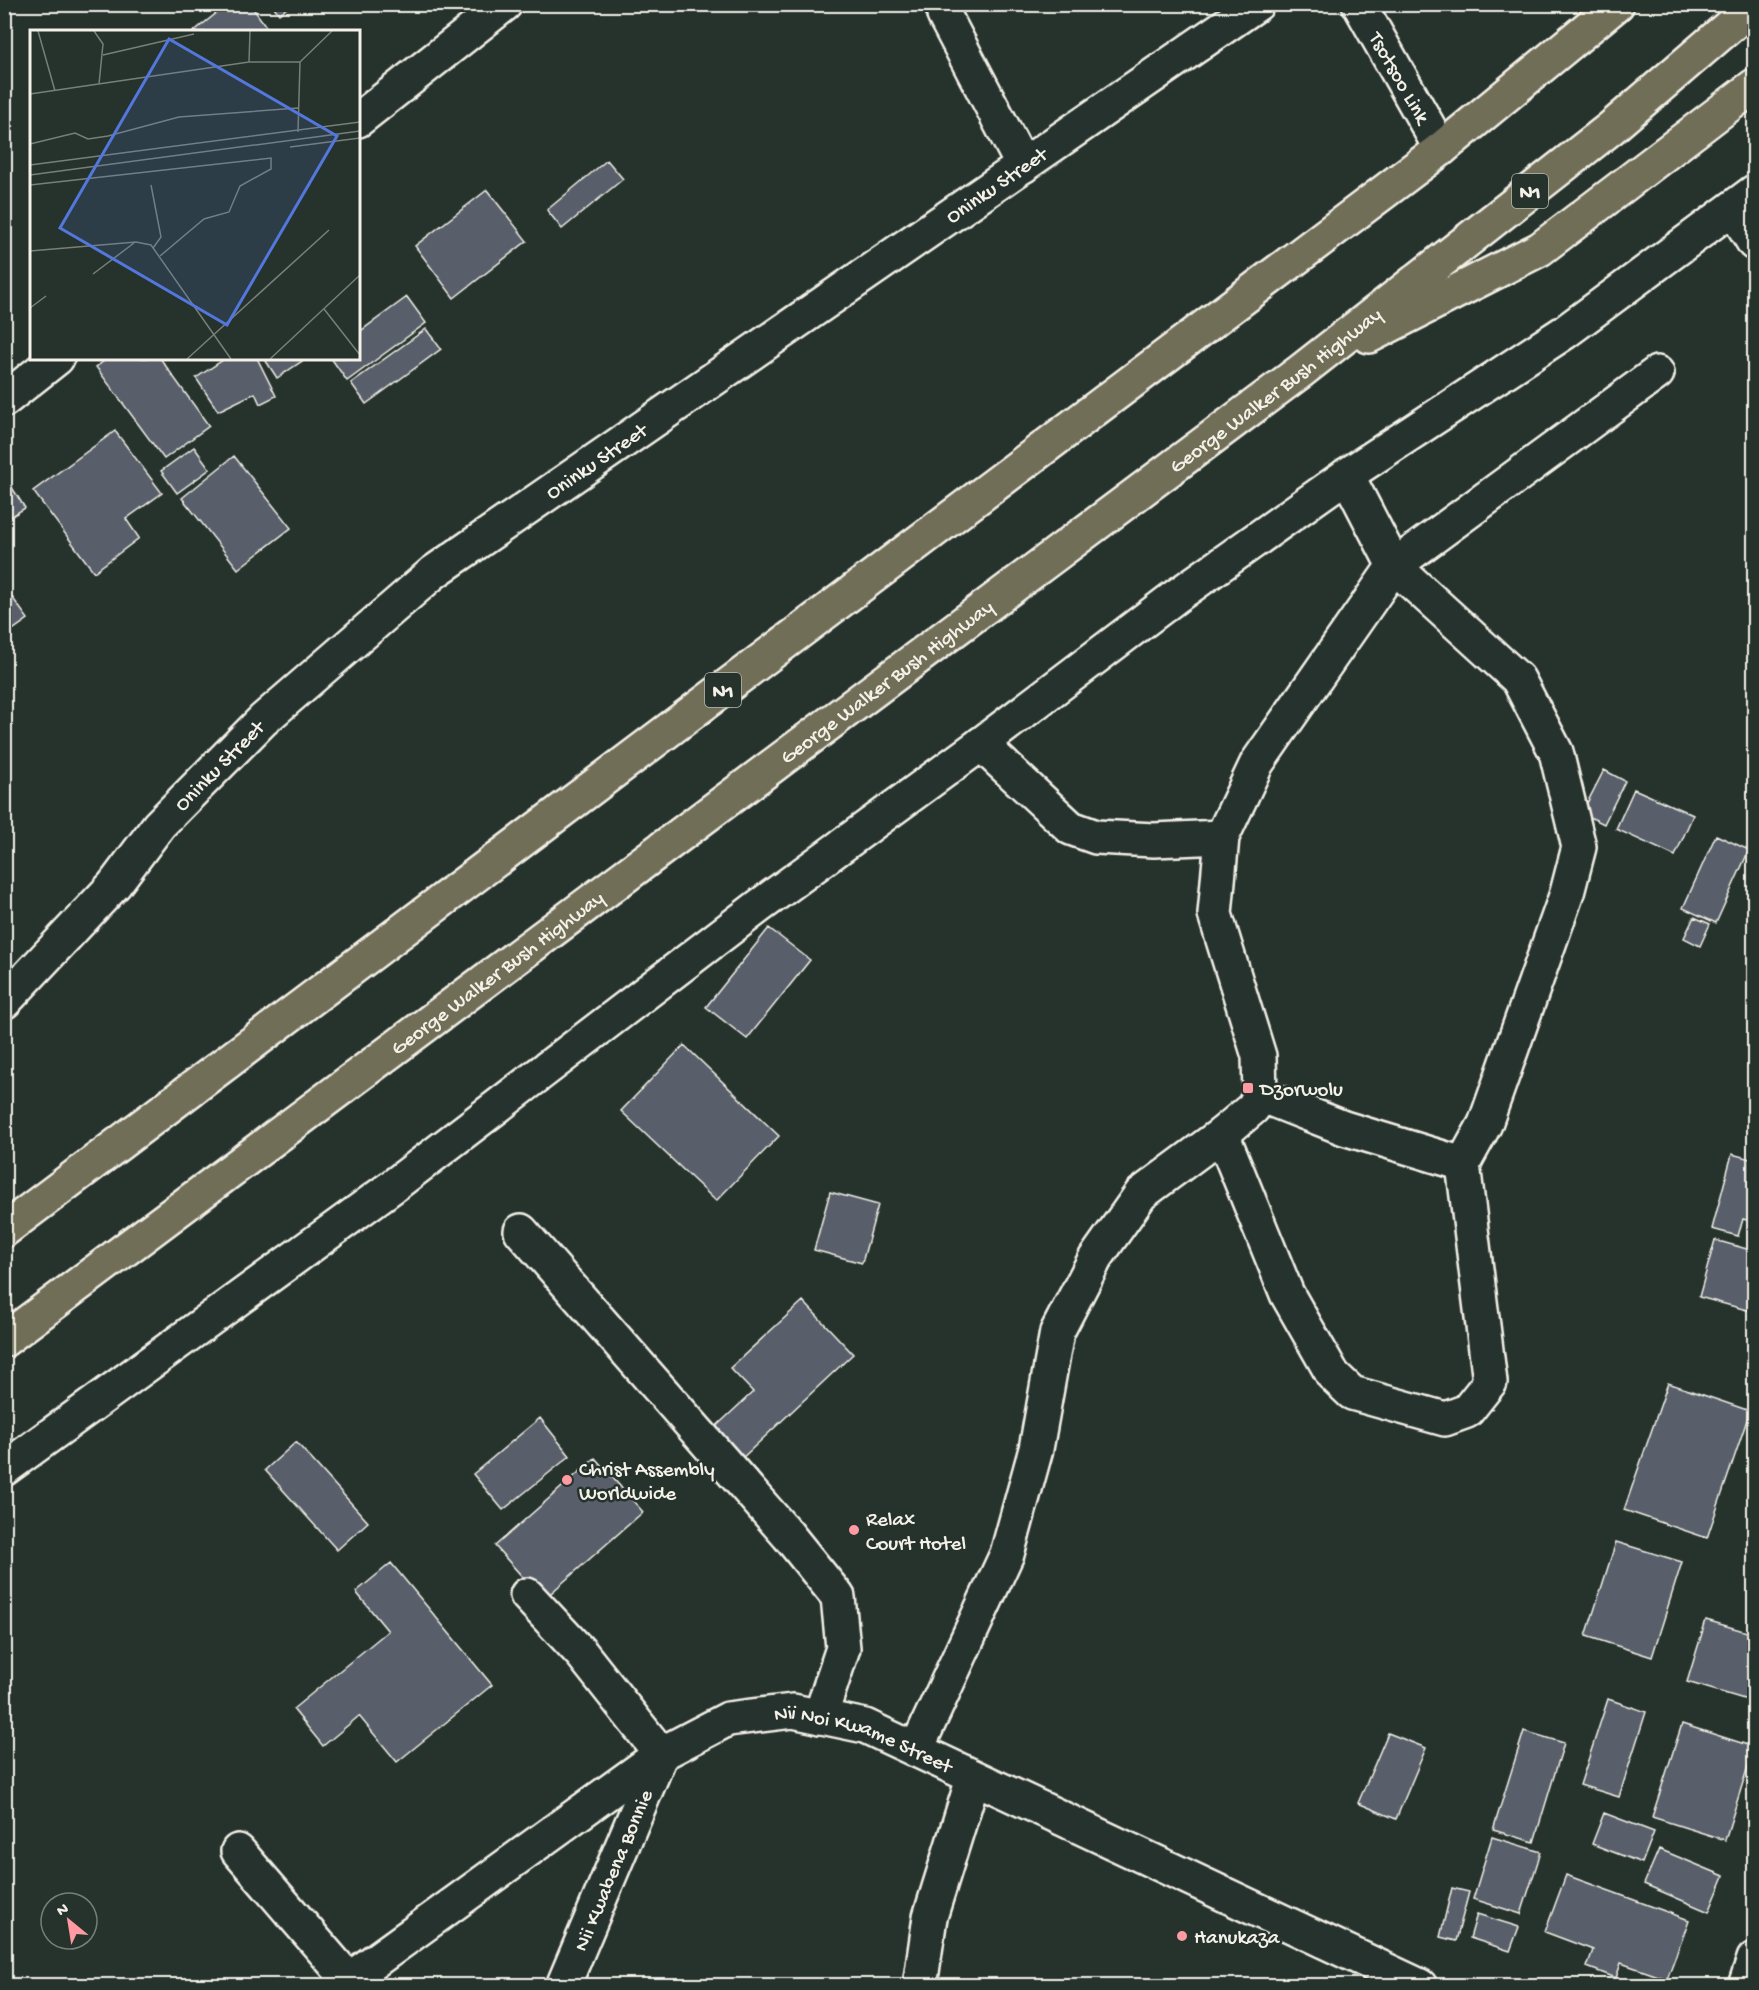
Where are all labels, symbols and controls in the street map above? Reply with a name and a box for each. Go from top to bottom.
street label: Tsotsoo Link [1361,28,1434,131]
inset map [30,30,360,360]
street label: Oninku Street [942,142,1055,231]
road number: N1 [1512,174,1548,208]
street label: George Walker Bush Highway [1166,304,1388,481]
street label: Oninku Street [542,418,655,507]
street label: George Walker Bush Highway [777,596,1000,772]
road number: N1 [705,673,741,707]
street label: Oninku Street [171,715,273,818]
street label: George Walker Bush Highway [387,887,610,1062]
place label: Dzorwolu [1258,1079,1343,1104]
marker: Dzorwolu [1241,1081,1255,1095]
place label: Christ Assembly Worldwide [579,1459,715,1508]
marker: Christ Assembly Worldwide [560,1473,574,1487]
place label: Relax Court Hotel [866,1509,966,1558]
marker: Relax Court Hotel [847,1523,861,1537]
street label: Nii Noi Kwame Street [773,1702,957,1782]
street label: Nii Kwabena Bonnie [570,1786,661,1956]
north arrow [39,1891,99,1951]
text: N [54,1900,73,1922]
place label: Hanukaza [1194,1927,1281,1952]
marker: Hanukaza [1175,1929,1189,1943]

